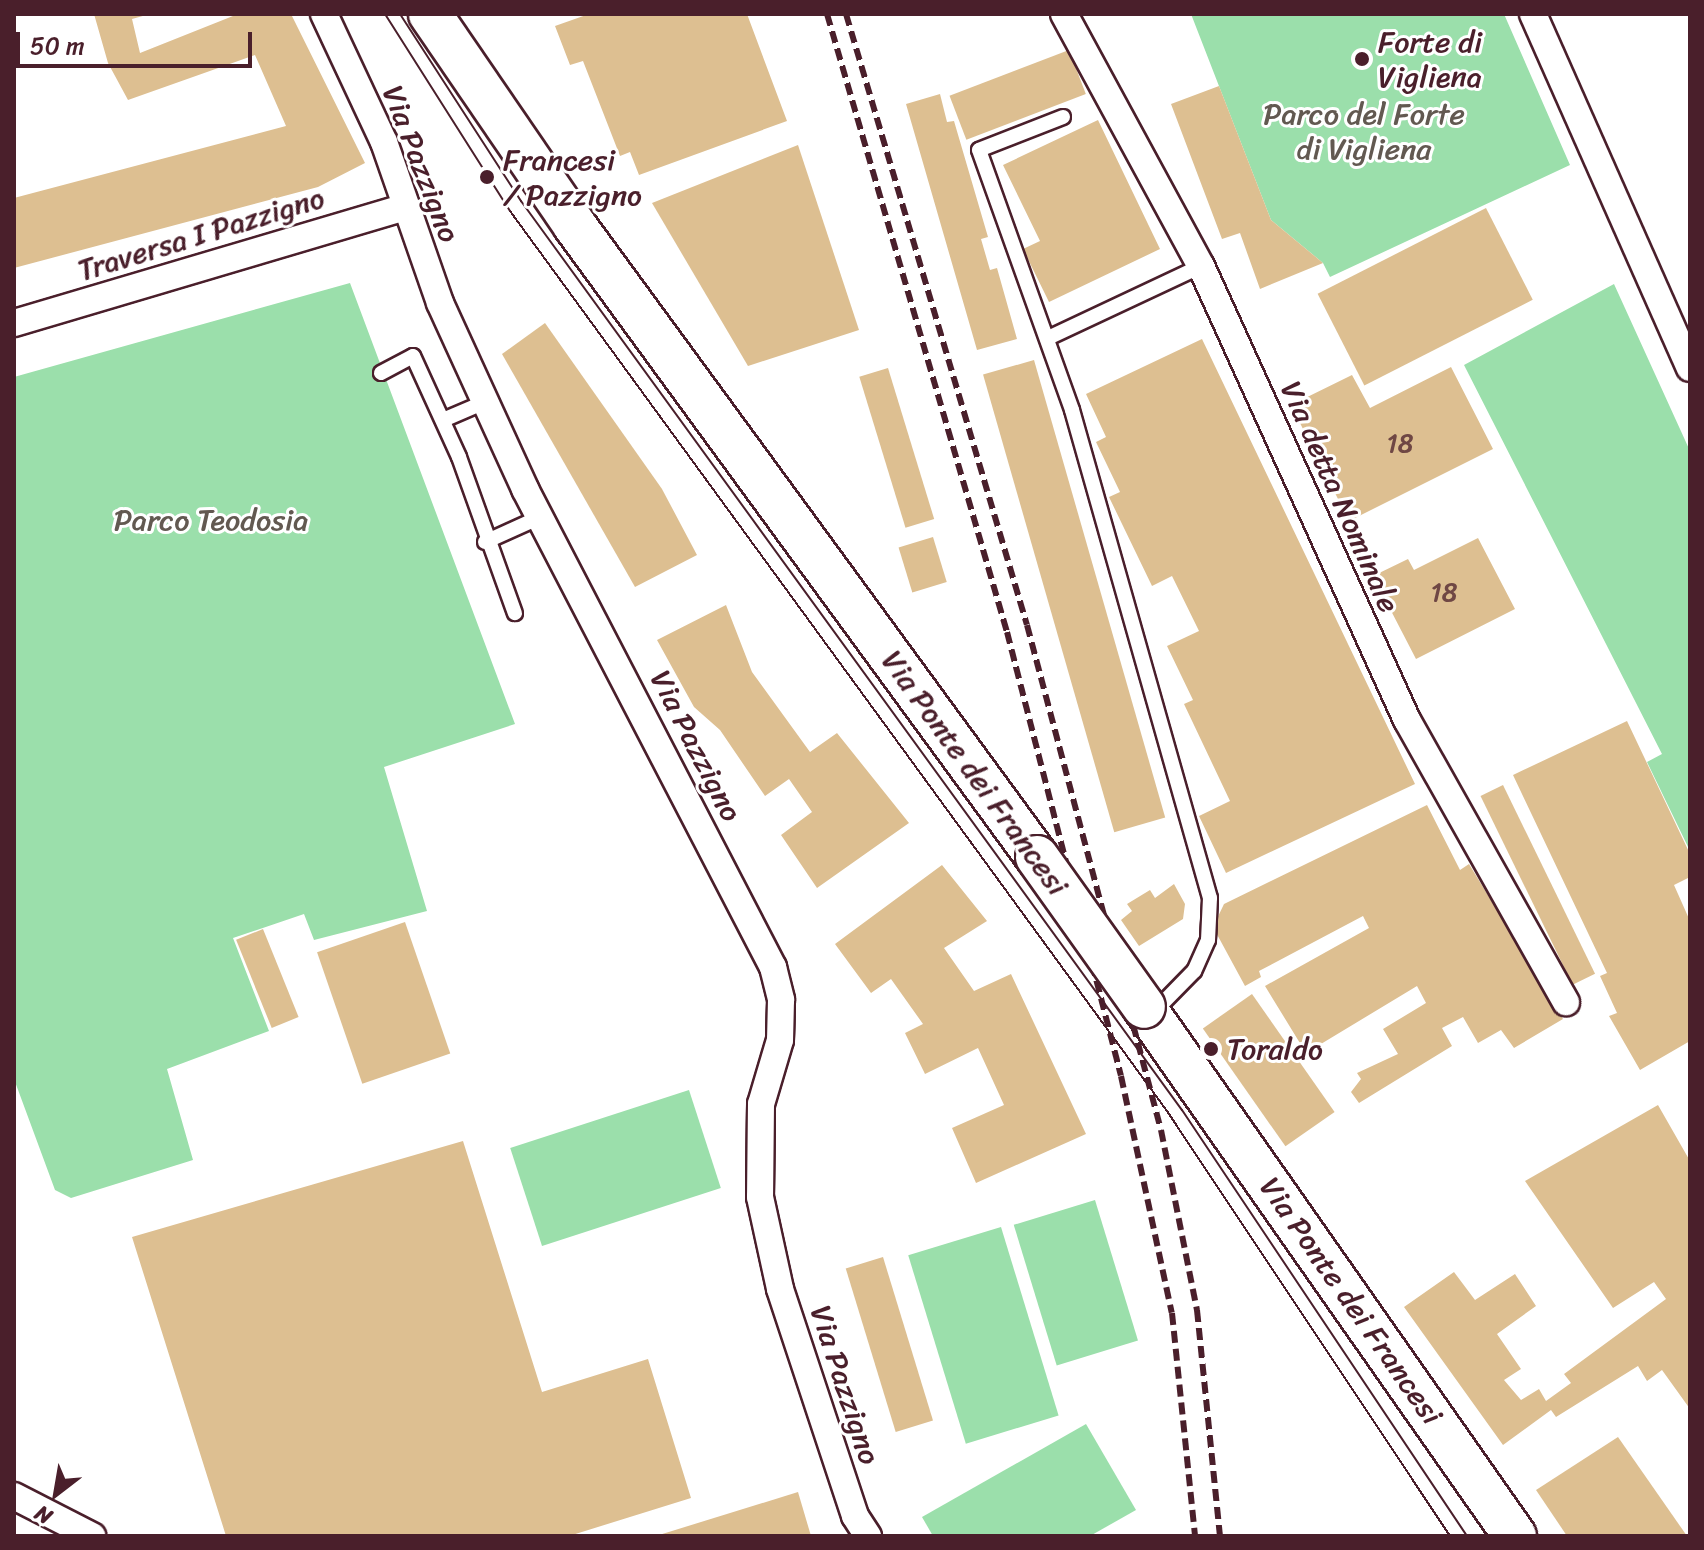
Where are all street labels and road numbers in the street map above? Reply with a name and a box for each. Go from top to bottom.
street label: Via Pazzigno [375,80,467,248]
street label: Traversa I Pazzigno [74,179,328,289]
street label: Via detta Nominale [1273,375,1407,619]
street label: Via Ponte dei Francesi [874,643,1076,903]
street label: Via Pazzigno [642,664,750,828]
street label: Via Ponte dei Francesi [1252,1170,1450,1432]
street label: Via Pazzigno [802,1301,888,1469]

